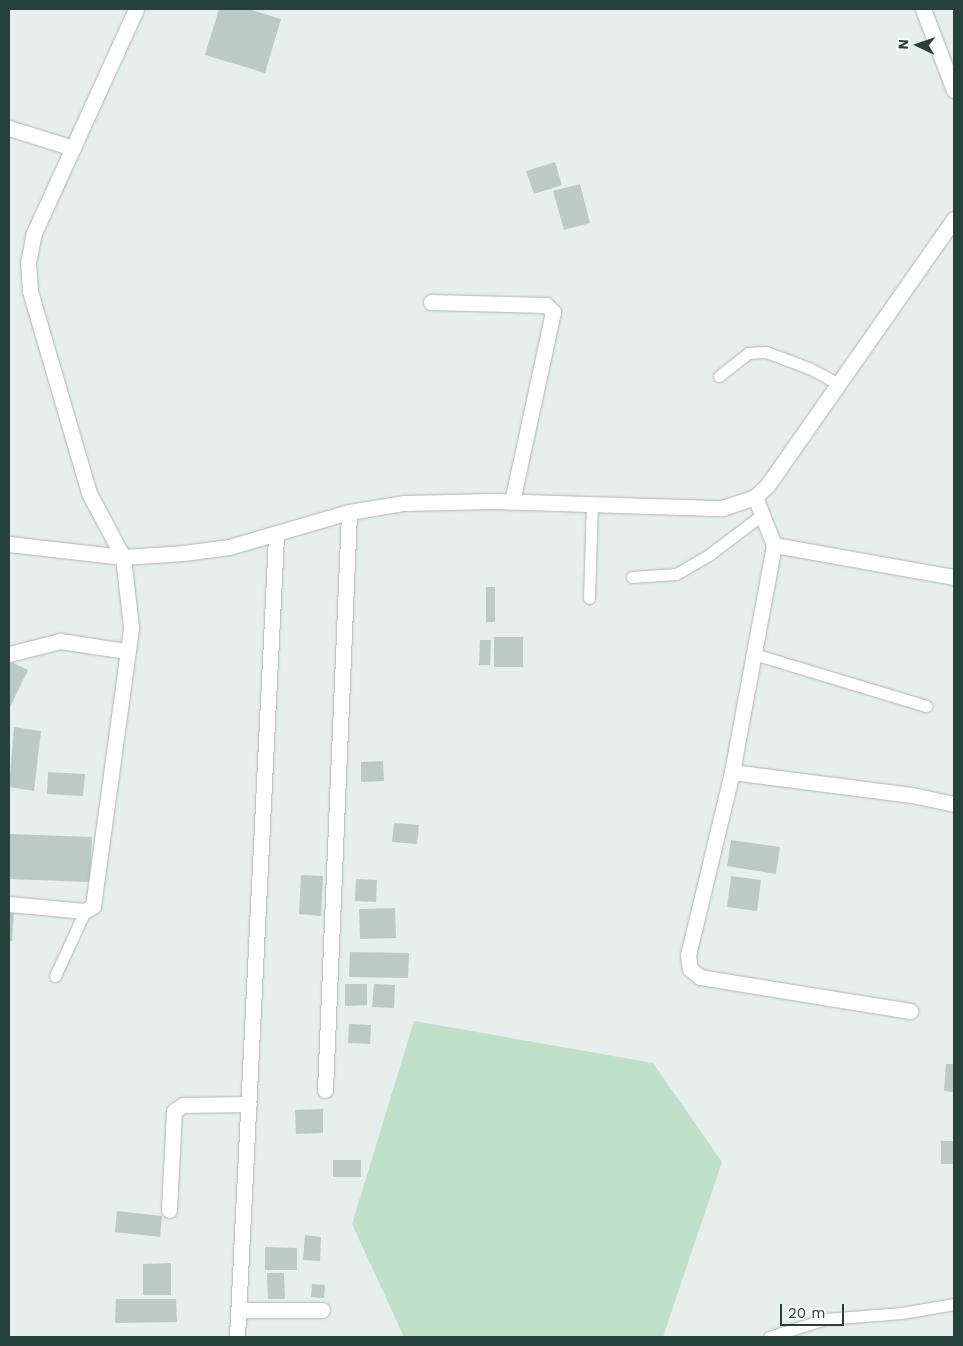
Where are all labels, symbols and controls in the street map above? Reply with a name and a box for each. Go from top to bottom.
north arrow [893,20,943,70]
text: N [895,39,911,50]
scale bar [783,1294,847,1326]
text: 20 m [788,1304,826,1322]

